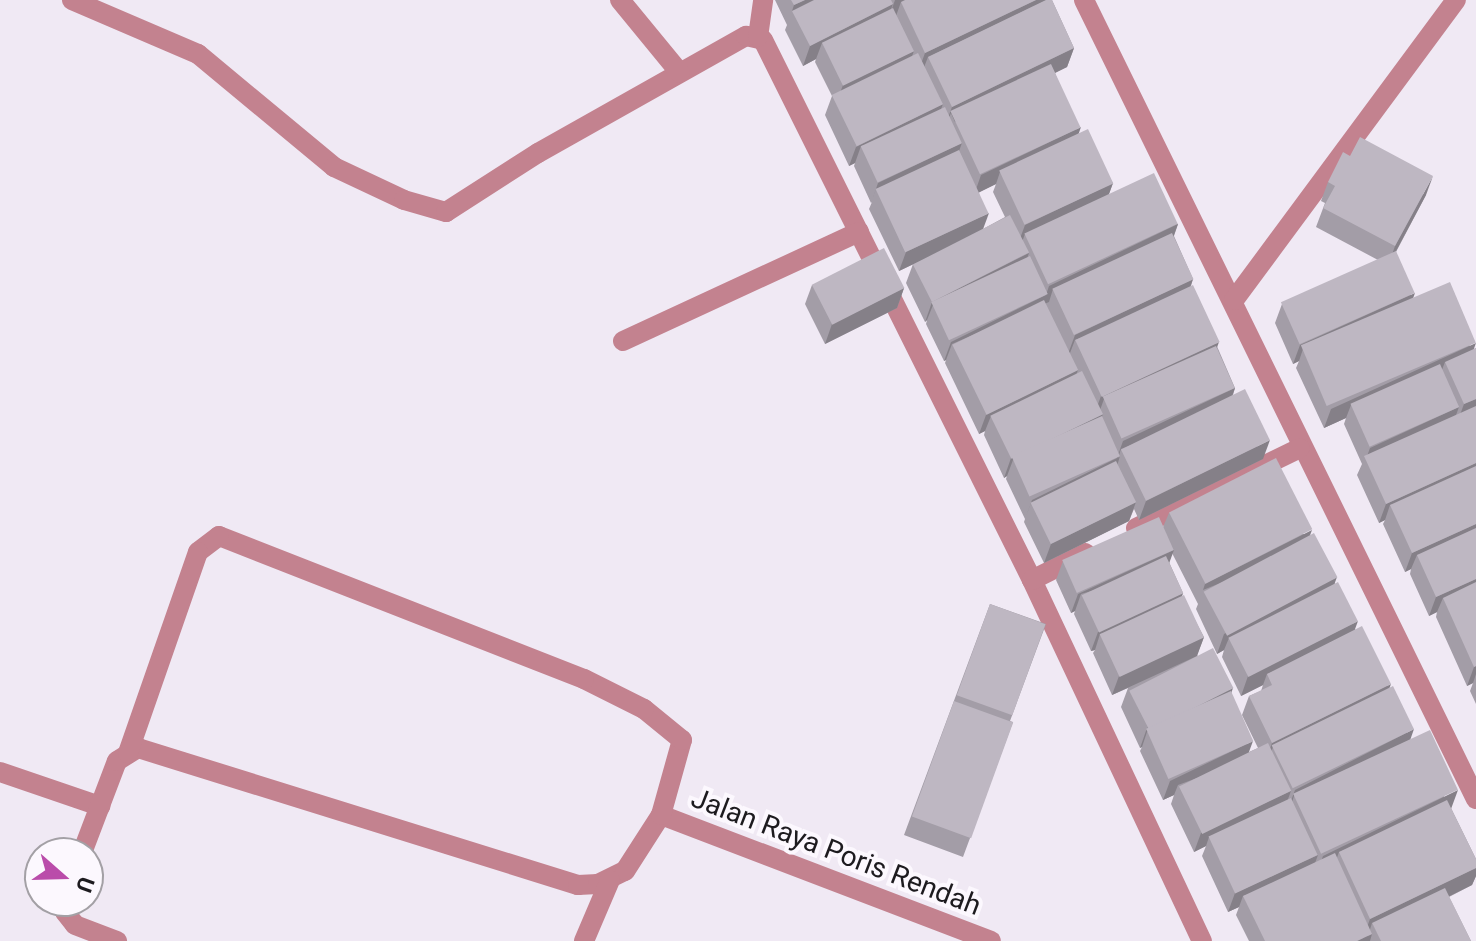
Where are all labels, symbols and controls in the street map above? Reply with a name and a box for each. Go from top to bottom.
street label: Jalan Raya Poris Rendah [686,781,986,923]
north arrow [24,837,104,917]
text: U [71,874,99,896]

